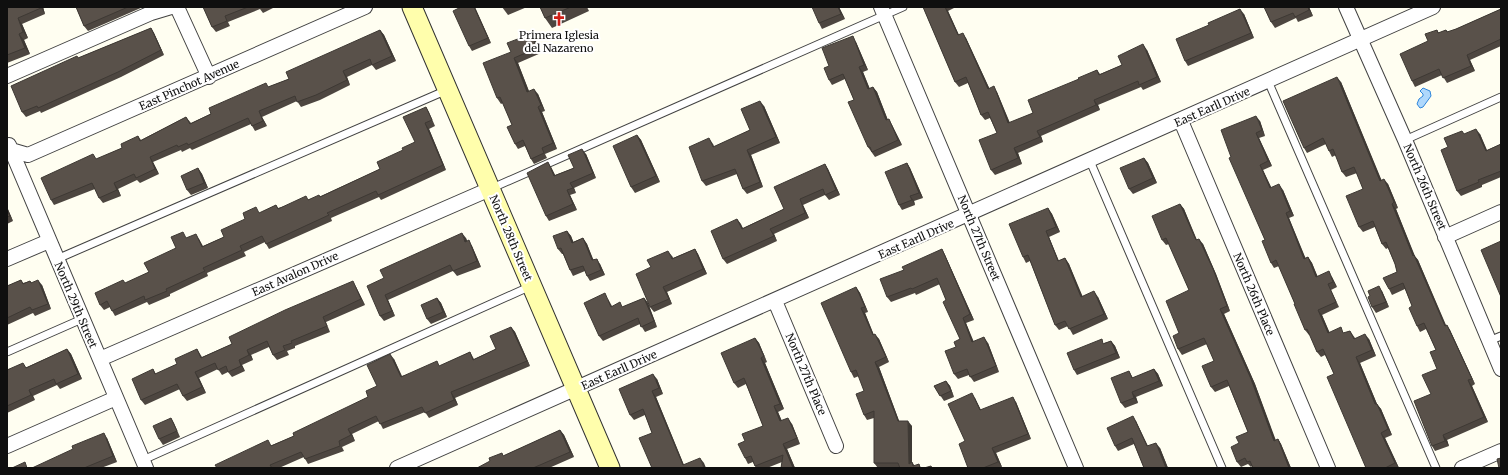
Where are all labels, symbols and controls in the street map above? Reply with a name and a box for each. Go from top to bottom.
church icon: Primera Iglesia del Nazareno [551,11,567,27]
place label: Primera Iglesia del Nazareno [519,28,599,55]
street label: East Pinchot Avenue [137,57,241,113]
street label: East Earll Drive [1172,84,1252,130]
street label: North 26th Street [1401,142,1450,233]
street label: North 28th Street [487,193,536,284]
street label: North 27th Street [955,193,1004,284]
street label: East Earll Drive [876,216,956,262]
street label: East Avalon Drive [250,249,341,299]
street label: North 26th Place [1230,251,1278,338]
street label: North 29th Street [52,260,101,351]
street label: North 27th Place [782,331,830,417]
street label: East Earll Drive [579,347,659,393]

